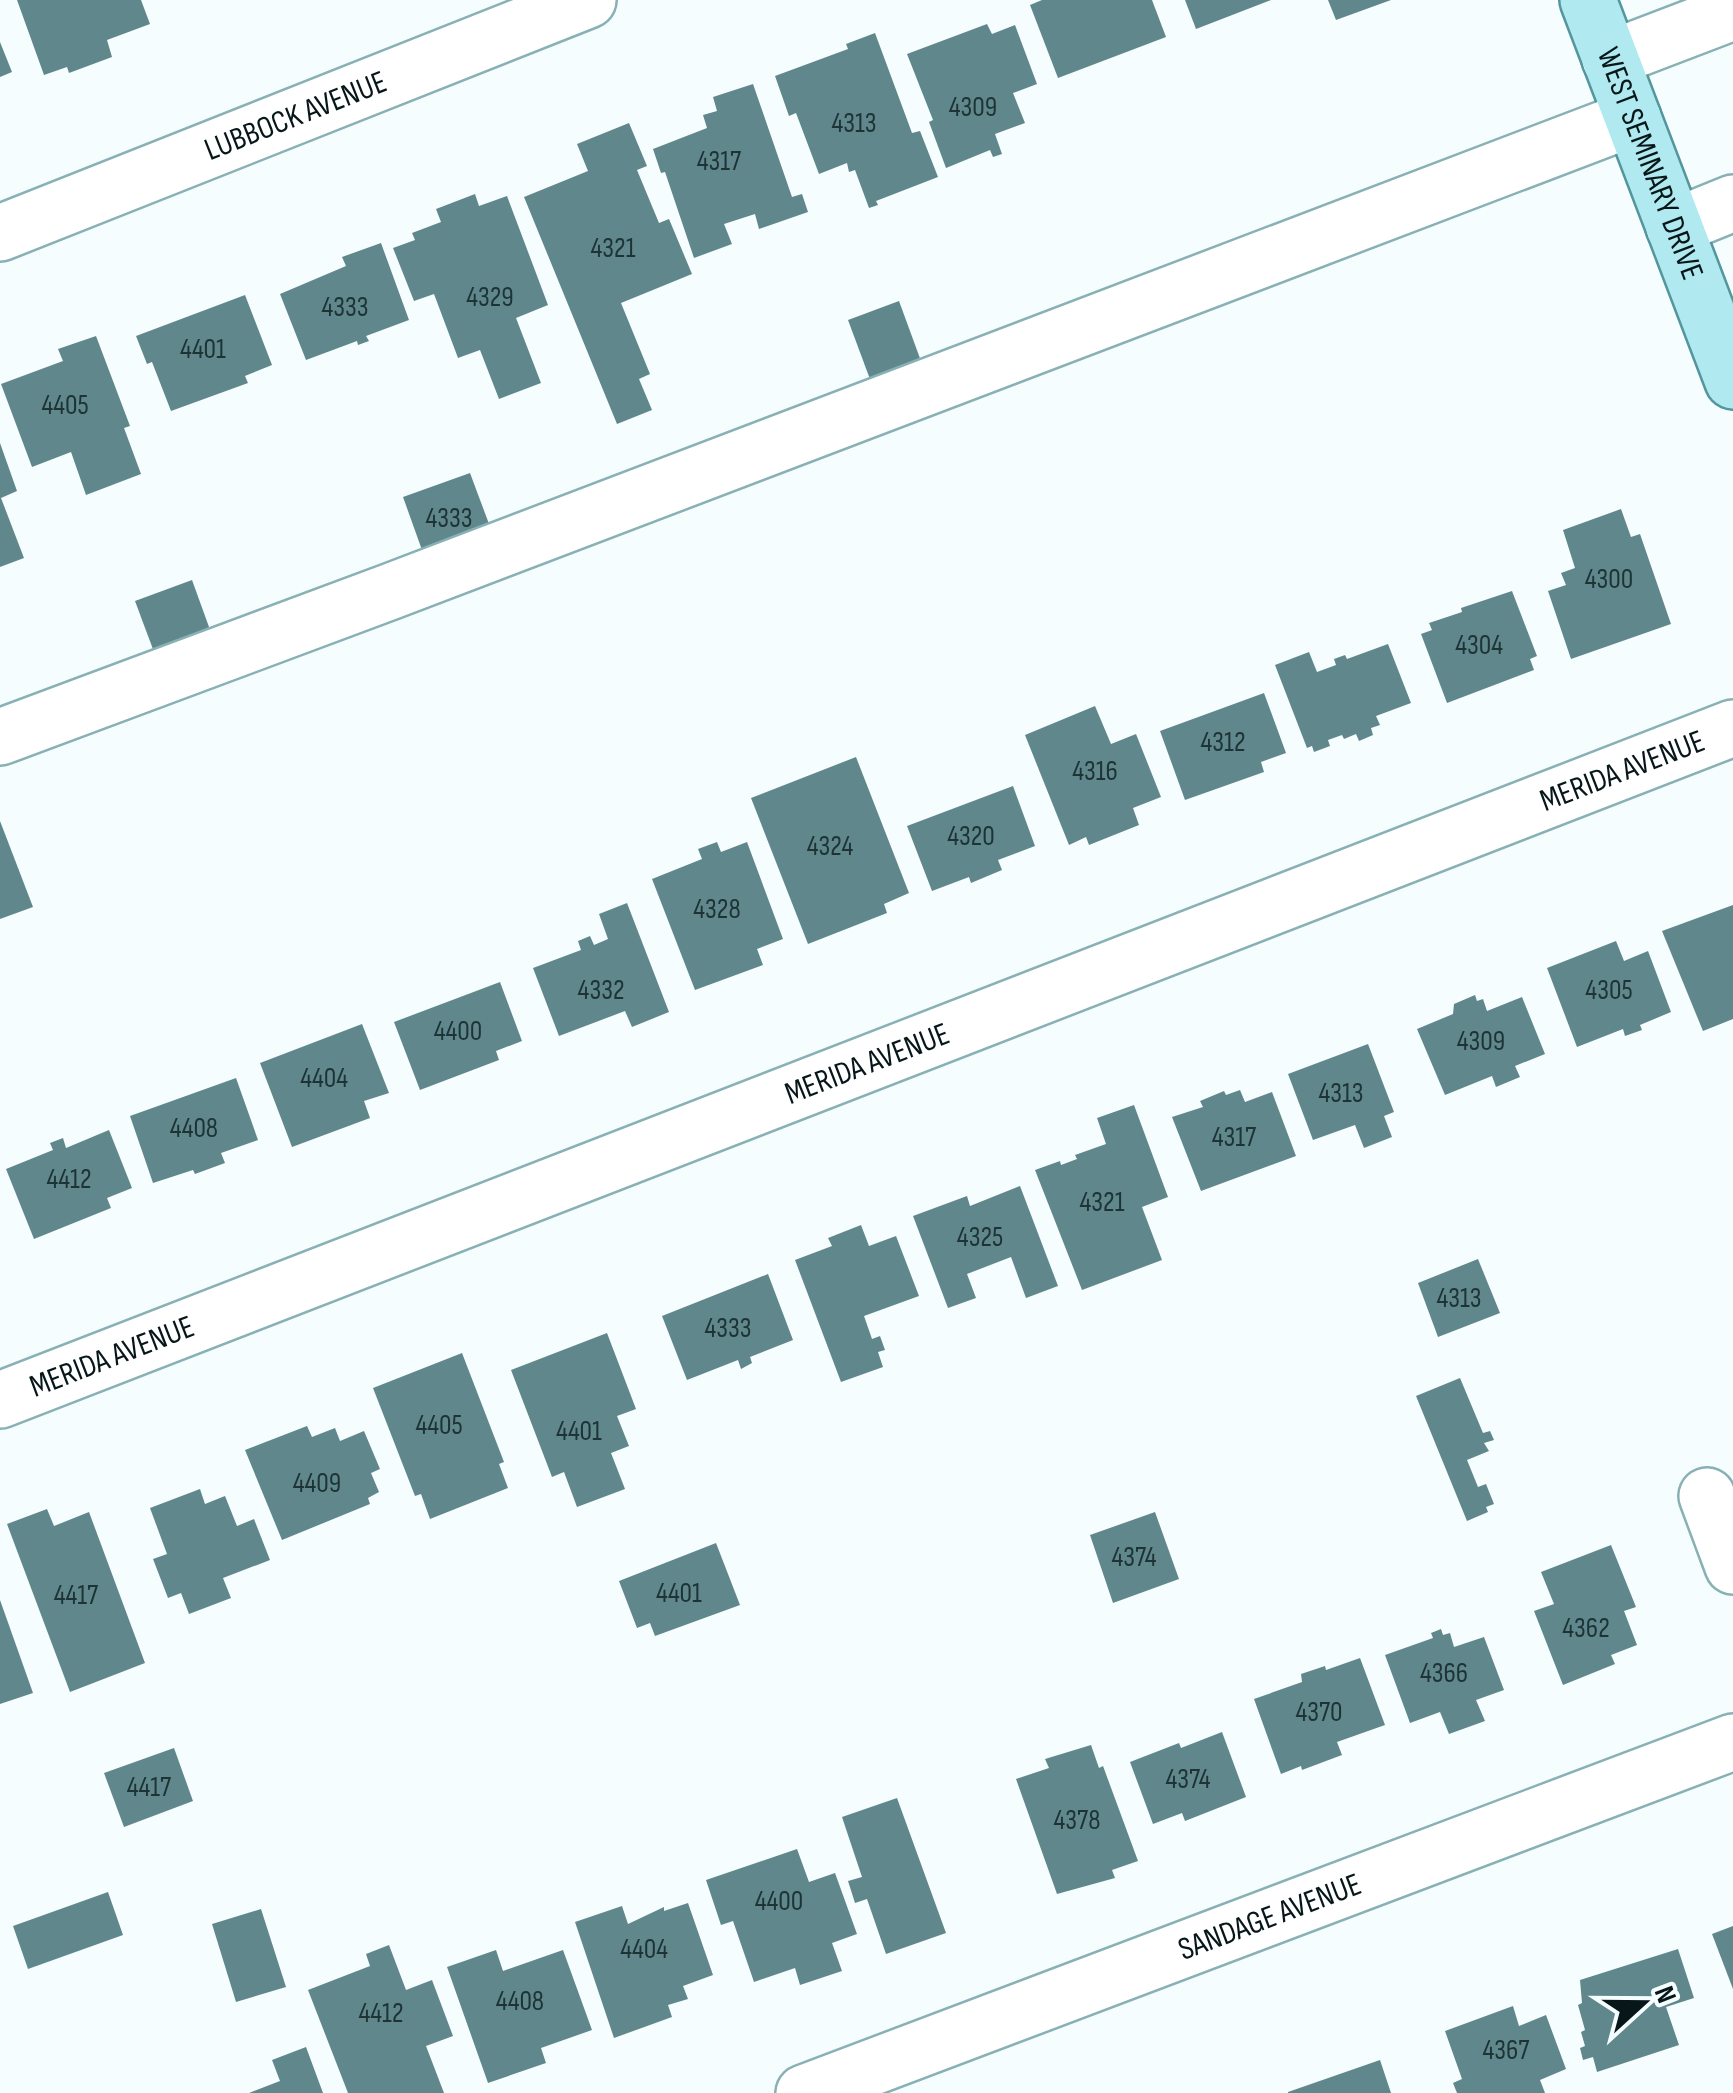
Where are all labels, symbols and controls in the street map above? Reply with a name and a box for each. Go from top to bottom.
street label: WEST SEMINARY DRIVE [1588,42,1712,285]
street label: LUBBOCK AVENUE [199,62,392,169]
house number: 4309 [949,91,997,124]
house number: 4313 [831,107,877,140]
house number: 4317 [697,145,741,178]
house number: 4321 [591,232,636,265]
house number: 4329 [466,281,514,314]
house number: 4333 [321,291,369,324]
house number: 4401 [180,333,226,366]
house number: 4405 [41,389,89,422]
house number: 4333 [425,502,473,535]
house number: 4300 [1585,563,1633,596]
house number: 4304 [1455,629,1503,662]
street label: MERIDA AVENUE [1534,721,1710,820]
house number: 4312 [1200,726,1246,759]
house number: 4316 [1072,755,1118,788]
house number: 4320 [947,820,995,853]
house number: 4324 [807,830,854,863]
house number: 4328 [693,893,741,926]
house number: 4332 [578,974,624,1007]
house number: 4305 [1585,974,1633,1007]
street label: MERIDA AVENUE [779,1014,955,1113]
house number: 4400 [434,1015,482,1048]
house number: 4309 [1457,1025,1505,1058]
house number: 4404 [300,1062,348,1095]
house number: 4313 [1318,1077,1364,1110]
house number: 4408 [170,1112,218,1145]
house number: 4317 [1212,1121,1256,1154]
house number: 4412 [46,1163,92,1196]
house number: 4321 [1080,1186,1125,1219]
house number: 4325 [957,1221,1003,1254]
house number: 4313 [1436,1282,1482,1315]
street label: MERIDA AVENUE [24,1307,200,1406]
house number: 4333 [704,1312,752,1345]
house number: 4405 [415,1409,463,1442]
house number: 4401 [556,1415,602,1448]
house number: 4409 [293,1467,341,1500]
house number: 4374 [1112,1541,1157,1574]
house number: 4401 [656,1577,702,1610]
house number: 4417 [54,1579,98,1612]
house number: 4362 [1562,1612,1610,1645]
house number: 4366 [1420,1657,1468,1690]
house number: 4370 [1295,1696,1343,1729]
house number: 4374 [1166,1763,1211,1796]
house number: 4417 [127,1771,171,1804]
house number: 4378 [1054,1804,1100,1837]
street label: SANDAGE AVENUE [1173,1865,1367,1969]
house number: 4400 [755,1885,803,1918]
house number: 4404 [620,1933,668,1966]
north arrow [1593,1953,1693,2053]
text: N [1647,1982,1683,2007]
house number: 4408 [496,1985,544,2018]
house number: 4412 [358,1997,404,2030]
house number: 4367 [1483,2034,1529,2067]

